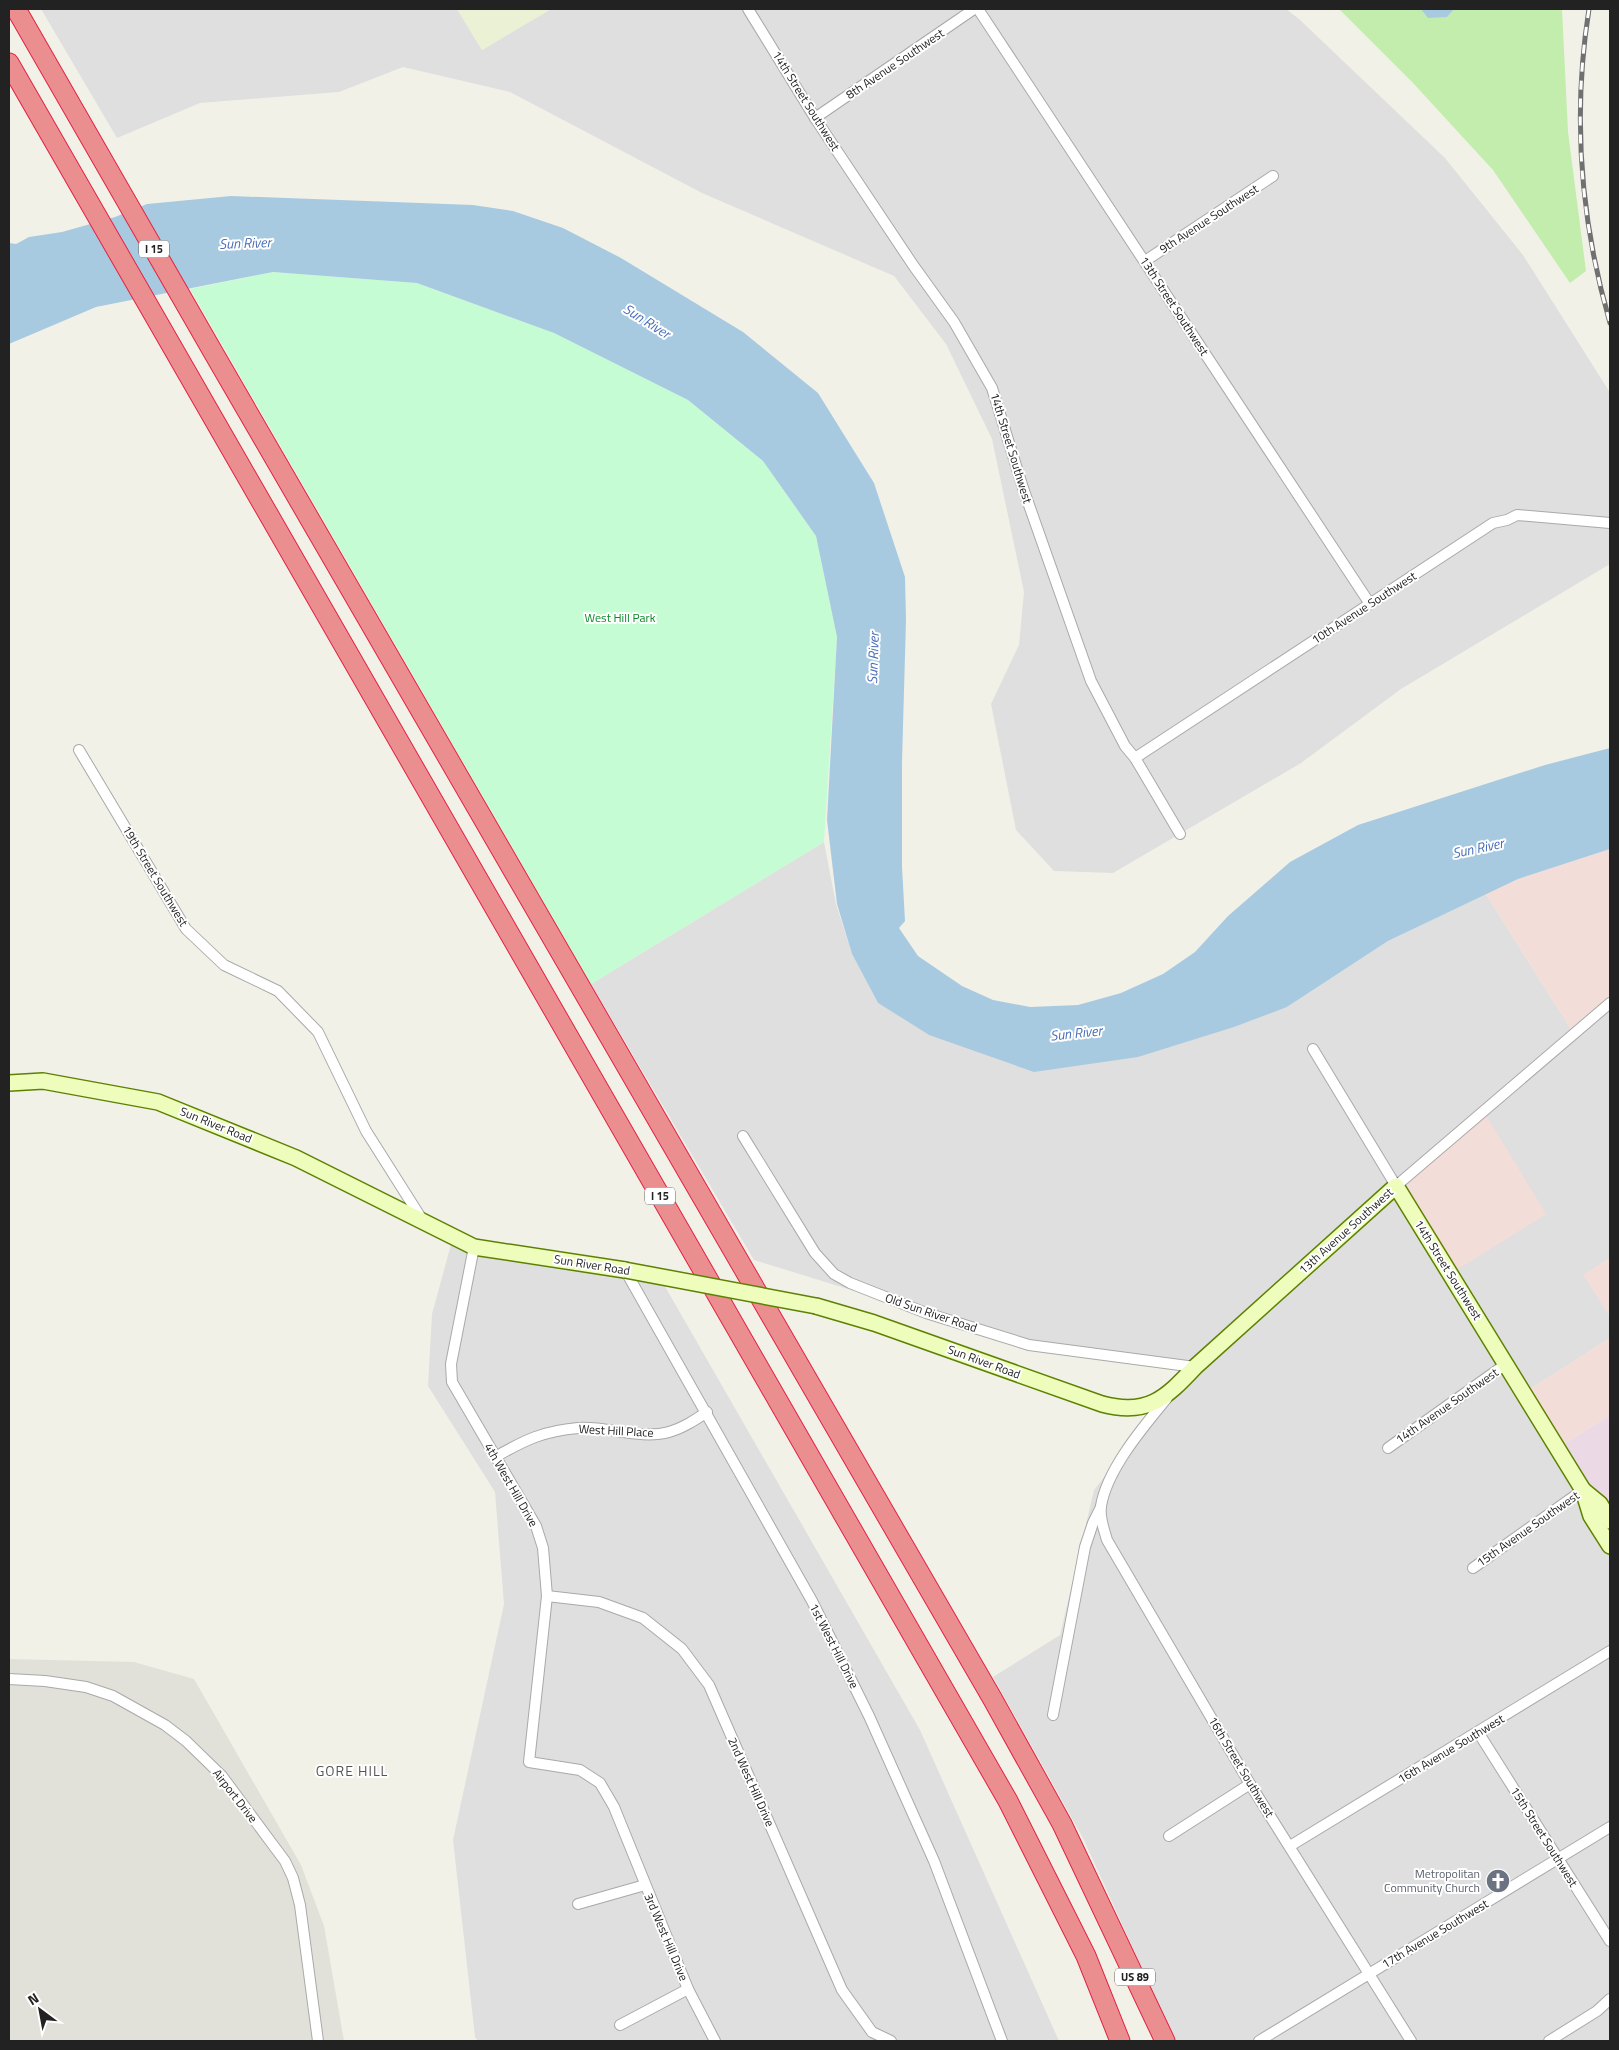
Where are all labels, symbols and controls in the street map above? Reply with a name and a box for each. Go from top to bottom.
street label: 8th Avenue Southwest [842,23,948,104]
street label: 14th Street Southwest [768,47,845,155]
street label: 9th Avenue Southwest [1155,179,1263,258]
water label: Sun River [219,231,273,254]
road number: I 15 [139,240,169,258]
street label: 13th Street Southwest [1135,252,1214,360]
water label: Sun River [620,298,676,344]
street label: 14th Street Southwest [986,390,1038,506]
street label: 10th Avenue Southwest [1308,566,1421,649]
park label: West Hill Park [585,608,656,627]
water label: Sun River [861,630,884,684]
street label: 19th Street Southwest [118,822,194,931]
water label: Sun River [1450,832,1507,863]
water label: Sun River [1049,1019,1104,1046]
street label: Sun River Road [177,1101,255,1148]
street label: 13th Avenue Southwest [1294,1182,1398,1278]
road number: I 15 [645,1188,675,1204]
street label: 14th Street Southwest [1410,1216,1487,1324]
street label: Sun River Road [553,1249,631,1280]
street label: Old Sun River Road [883,1288,980,1337]
street label: Sun River Road [945,1340,1023,1384]
street label: 14th Avenue Southwest [1391,1362,1503,1448]
street label: West Hill Place [578,1419,654,1442]
street label: 4th West Hill Drive [480,1439,543,1530]
street label: 15th Avenue Southwest [1472,1485,1584,1571]
street label: 1st West Hill Drive [805,1600,864,1692]
street label: 16th Avenue Southwest [1394,1709,1508,1788]
street label: 16th Street Southwest [1204,1713,1280,1822]
street label: 2nd West Hill Drive [723,1734,780,1830]
district label: GORE HILL [316,1760,388,1781]
street label: Airport Drive [208,1765,263,1827]
street label: 15th Street Southwest [1506,1783,1583,1891]
place label: Metropolitan Community Church [1384,1864,1480,1897]
church icon: Metropolitan Community Church [1485,1868,1511,1894]
street label: 3rd West Hill Drive [639,1890,694,1984]
street label: 17th Avenue Southwest [1378,1894,1492,1973]
road number: US 89 [1115,1968,1155,1985]
north arrow [15,1985,65,2035]
text: N [23,1987,43,2010]

